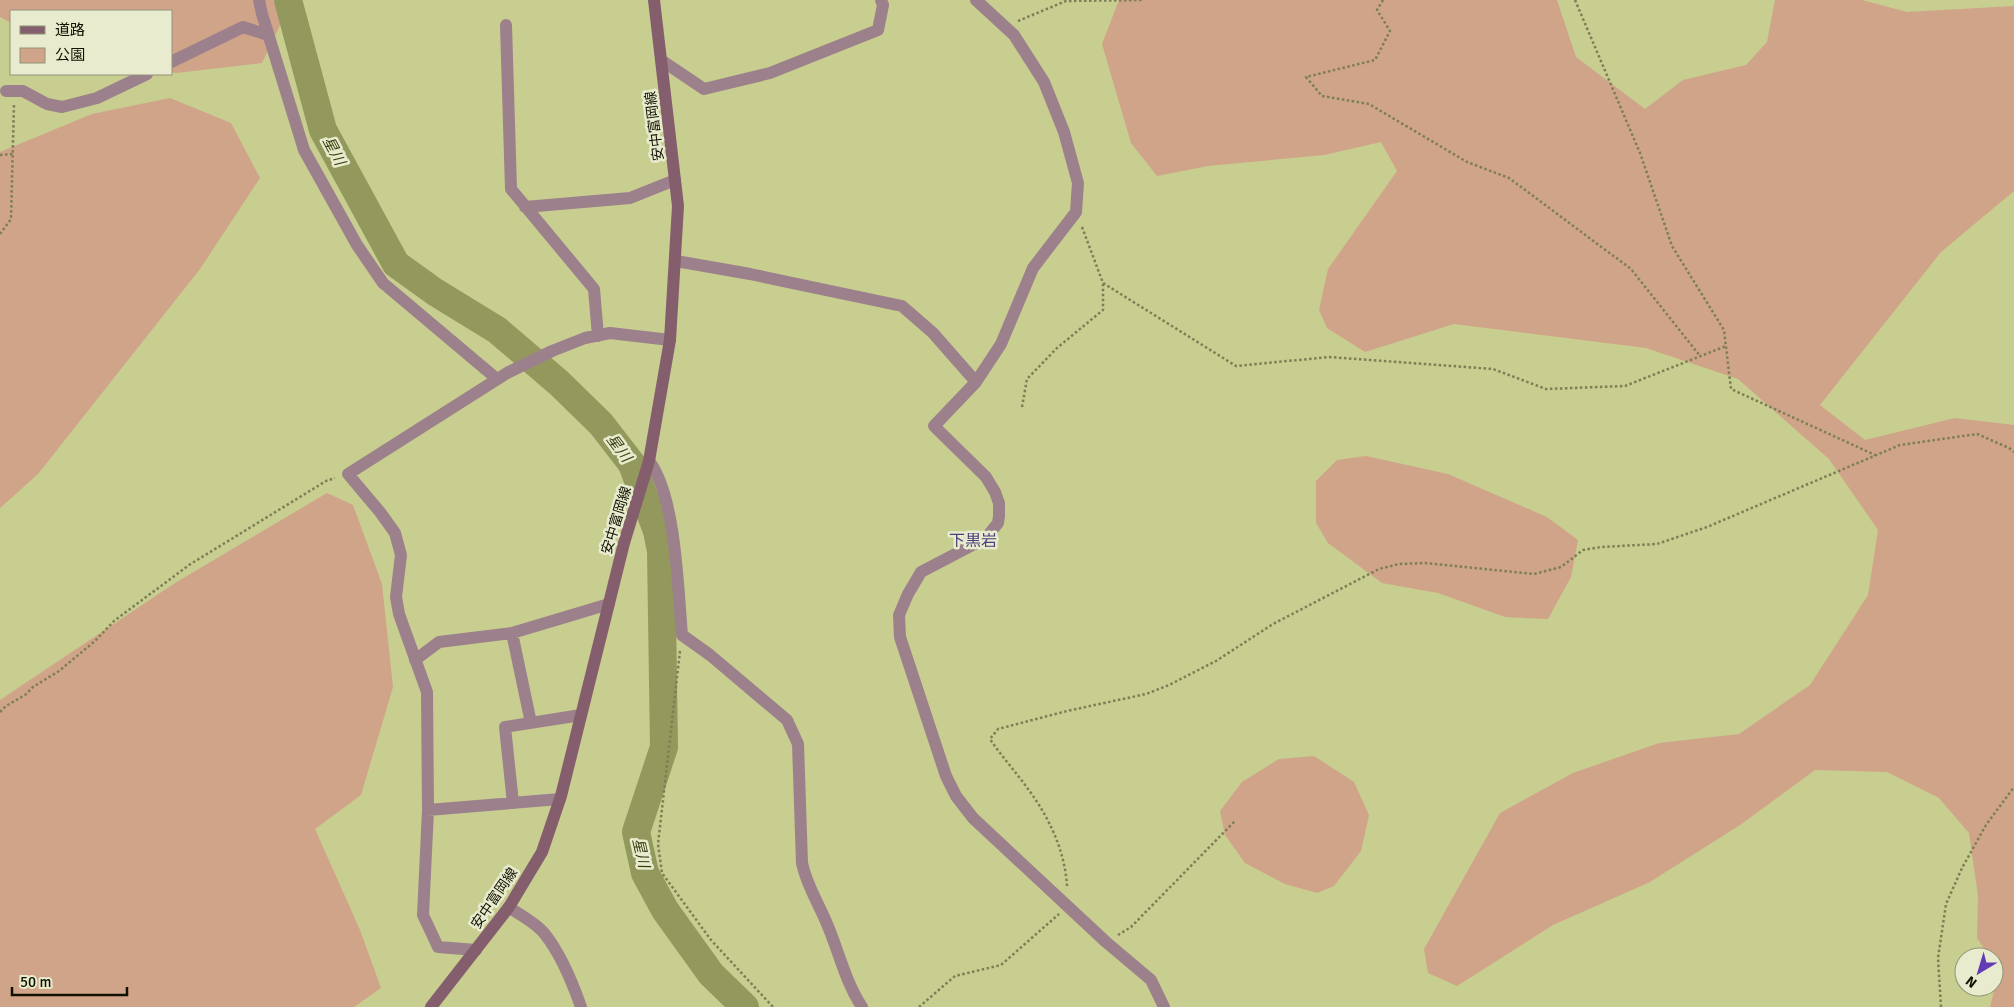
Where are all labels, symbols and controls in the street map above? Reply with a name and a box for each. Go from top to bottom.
legend [10,10,172,75]
text: 道路 [55,21,85,39]
text: 公園 [55,46,85,64]
street label: 安中富岡線 [642,90,667,162]
water label: 星川 [319,134,350,170]
water label: 星川 [603,431,636,467]
street label: 安中富岡線 [598,484,635,556]
district label: 下黒岩 [949,531,997,551]
water label: 星川 [629,836,654,872]
street label: 安中富岡線 [468,865,521,932]
north arrow [1954,947,2004,997]
scale bar [12,964,128,996]
text: N [1962,972,1980,992]
text: 50 m [20,973,51,991]

